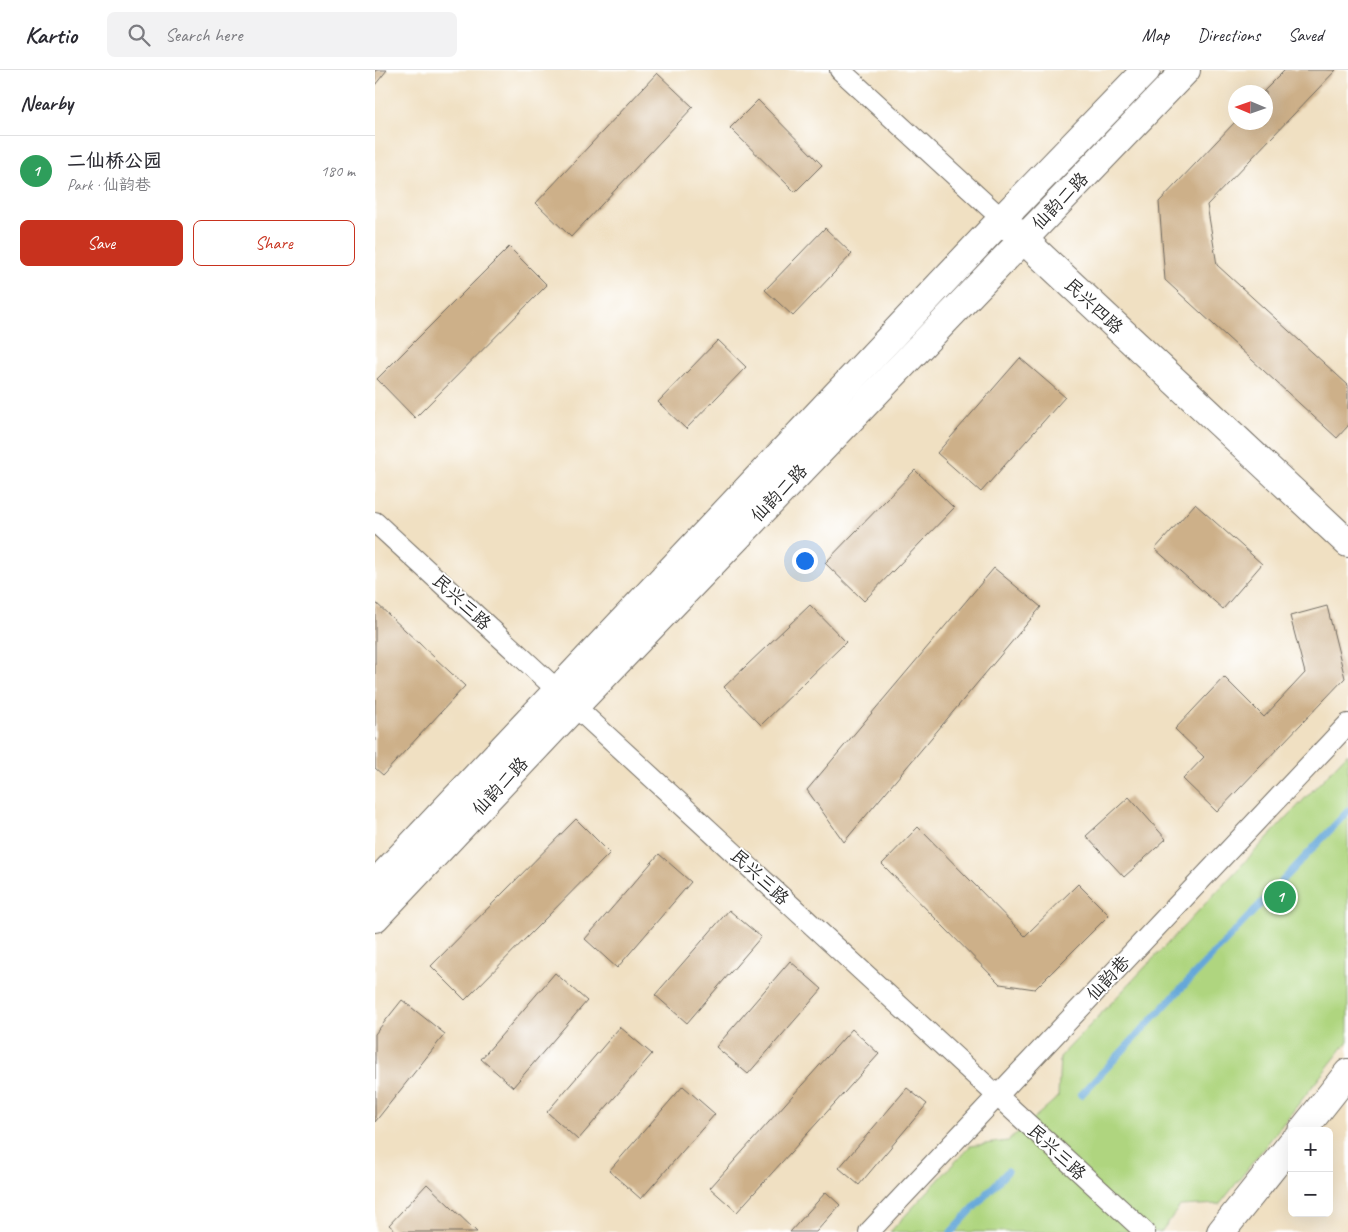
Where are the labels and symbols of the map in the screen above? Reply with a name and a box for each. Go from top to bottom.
north arrow [1228,85,1273,130]
street label: 仙韵二路 [1027,167,1093,235]
street label: 民兴四路 [1060,273,1128,339]
street label: 仙韵二路 [746,459,812,527]
your location [792,548,818,574]
street label: 民兴三路 [428,569,496,635]
street label: 仙韵二路 [467,752,533,820]
street label: 民兴三路 [726,844,794,910]
pin: 1 [1264,878,1296,916]
street label: 仙韵巷 [1082,951,1134,1005]
street label: 民兴三路 [1023,1119,1091,1185]

